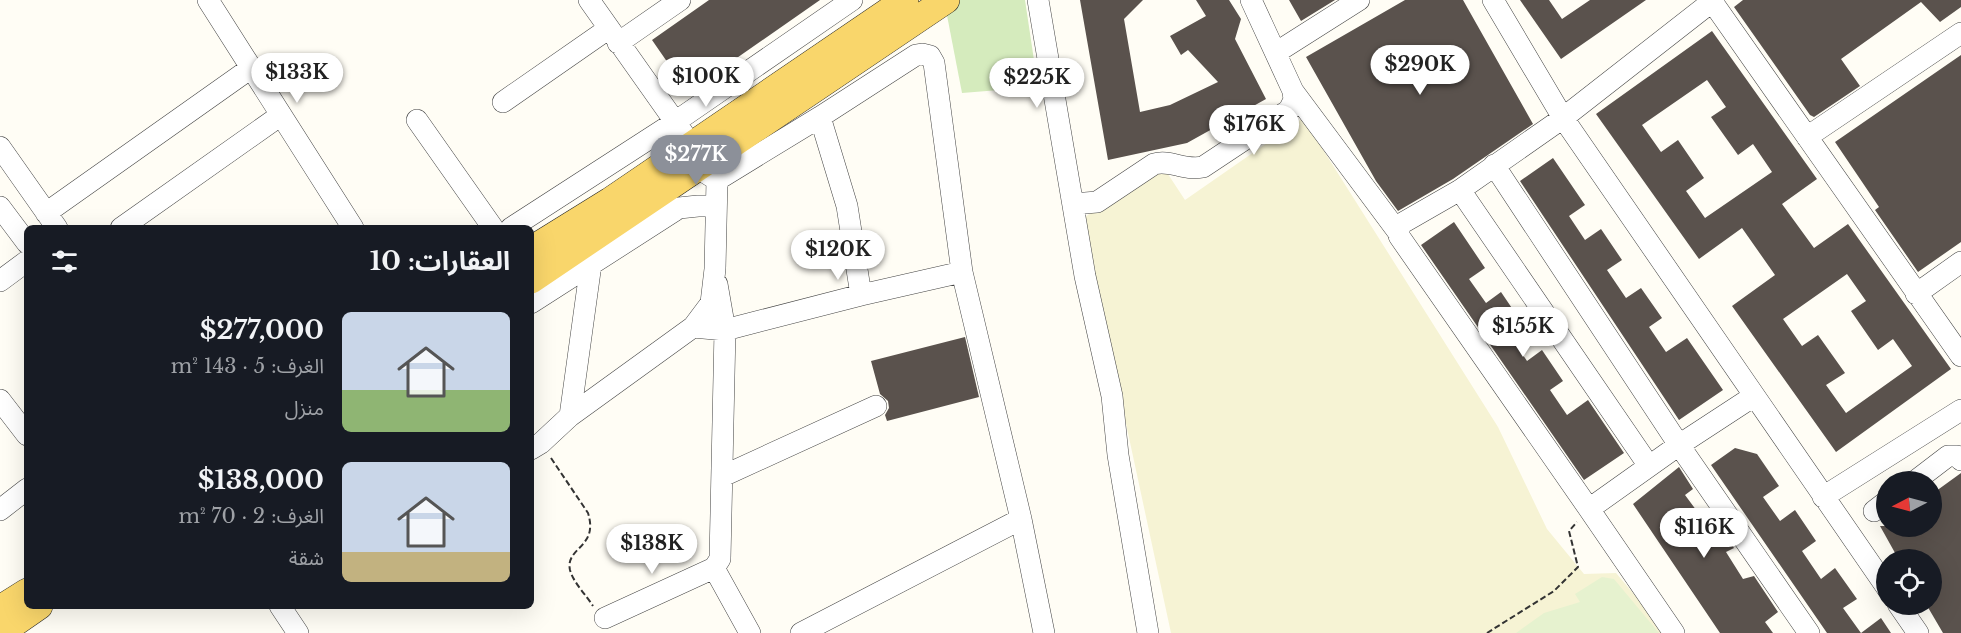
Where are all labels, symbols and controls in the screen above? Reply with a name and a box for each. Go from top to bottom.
pin: $290K [1378,45,1462,96]
text: $290K [1385,52,1455,76]
pin: $133K [255,53,339,104]
pin: $100K [664,57,748,108]
pin: $225K [995,58,1079,109]
text: $133K [265,60,329,84]
text: $100K [672,64,740,88]
text: $225K [1003,65,1071,89]
pin: $176K [1212,105,1296,156]
text: $176K [1223,112,1285,136]
pin: $277K [654,135,738,186]
text: $277K [664,142,728,166]
pin: $120K [796,230,880,281]
text: $120K [805,237,871,261]
icon: filters [48,245,81,278]
text: العقارات: 10 [370,245,510,277]
pin: $155K [1481,307,1565,358]
text: $277,000 [200,314,324,346]
text: $155K [1492,314,1554,338]
icon: home [390,336,462,408]
text: الغرف: 5 · 143 m² [171,354,324,378]
text: منزل [285,396,324,420]
text: $138,000 [198,464,324,496]
north arrow [1876,471,1942,537]
map controls [1876,471,1942,615]
icon: home [390,486,462,558]
text: الغرف: 2 · 70 m² [178,504,324,528]
pin: $116K [1662,508,1746,559]
text: $116K [1674,515,1734,539]
pin: $138K [610,524,694,575]
text: $138K [620,531,684,555]
text: شقة [289,546,324,570]
button: locate [1876,549,1942,615]

